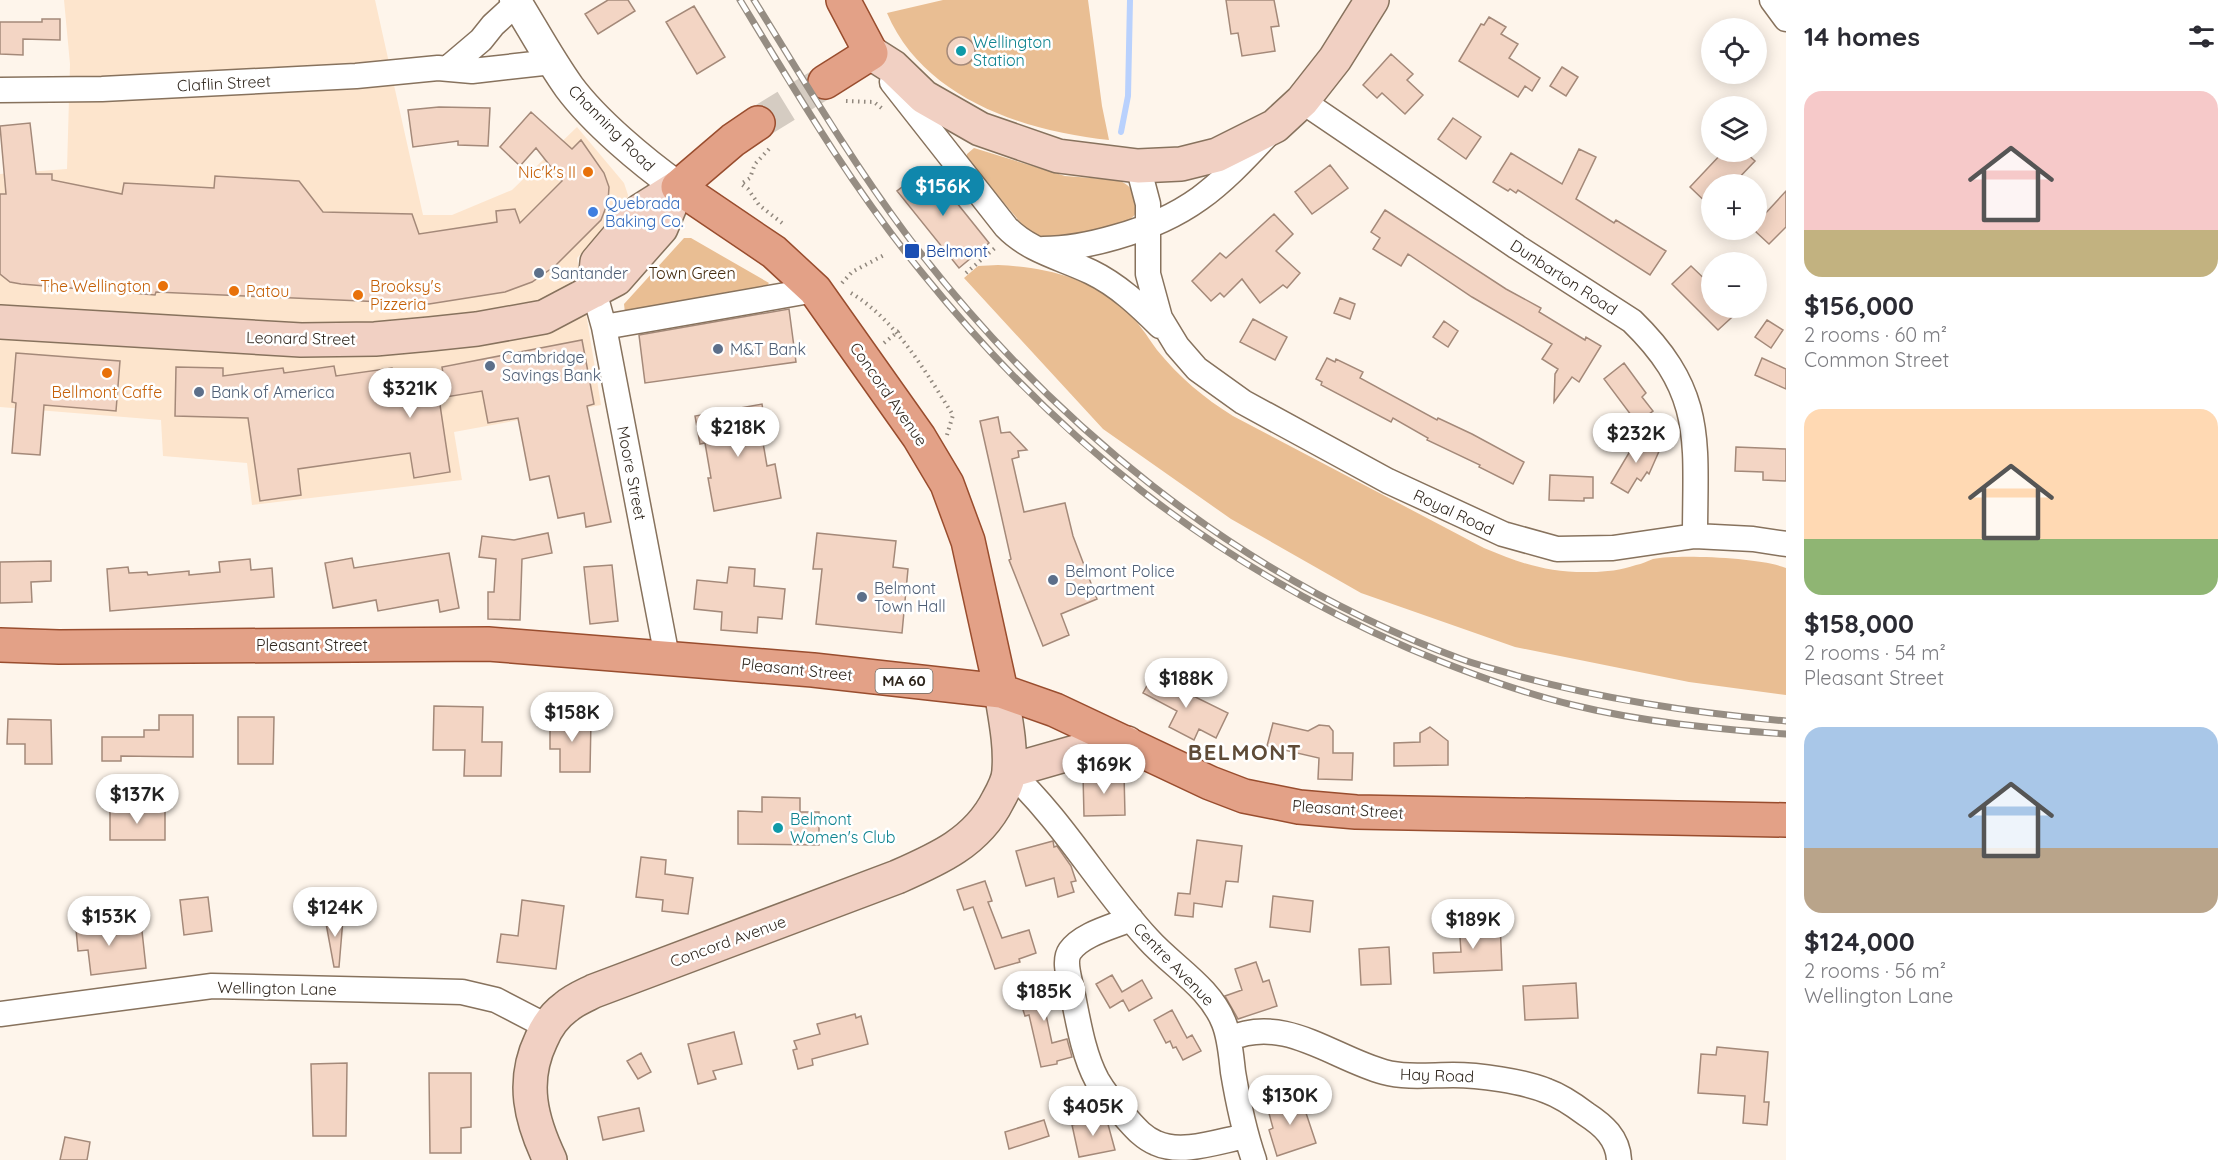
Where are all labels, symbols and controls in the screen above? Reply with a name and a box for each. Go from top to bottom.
map controls [1701,18,1767,318]
button: locate [1701,18,1767,84]
text: 14 homes [1804,20,1920,53]
icon: filters [2185,20,2218,53]
place label: Wellington Station [973,32,1052,70]
marker: Wellington Station [954,44,968,58]
street label: Claflin Street [177,71,271,95]
street label: Channing Road [564,80,660,176]
button: layers [1701,96,1767,162]
icon: home [1957,130,2065,238]
place label: Nic'k's II [518,162,576,182]
marker: Nic'k's II [581,165,595,179]
pin: $156K [901,166,985,217]
text: $156K [915,173,971,198]
button: + [1701,174,1767,240]
place label: Quebrada Baking Co. [605,193,684,231]
marker: Quebrada Baking Co. [586,205,600,219]
street label: Dunbarton Road [1507,235,1621,319]
place label: Belmont [926,241,988,261]
marker: Belmont [903,242,921,260]
button: − [1701,252,1767,318]
place label: Santander [551,263,628,283]
park label: Town Green [648,263,736,283]
marker: Santander [532,266,546,280]
place label: The Wellington [40,276,151,296]
place label: Brooksy's Pizzeria [370,276,441,314]
marker: The Wellington [156,279,170,293]
place label: Patou [246,281,289,301]
marker: Patou [227,284,241,298]
marker: Brooksy's Pizzeria [351,288,365,302]
text: $156,000 [1804,289,1914,322]
text: 2 rooms · 60 m² [1804,322,1947,347]
street label: Leonard Street [246,327,356,349]
street label: Concord Avenue [846,338,932,450]
place label: M&T Bank [730,339,806,359]
marker: M&T Bank [711,342,725,356]
place label: Cambridge Savings Bank [502,347,601,385]
text: Common Street [1804,347,1949,372]
marker: Cambridge Savings Bank [483,359,497,373]
marker: Bellmont Caffe [100,366,114,380]
pin: $321K [368,368,452,419]
text: $321K [383,375,437,400]
place label: Bellmont Caffe [52,382,162,402]
place label: Bank of America [211,382,335,402]
marker: Bank of America [192,385,206,399]
pin: $218K [696,407,780,458]
pin: $232K [1594,413,1678,464]
text: $218K [710,414,766,439]
text: $232K [1607,420,1665,445]
street label: Moore Street [613,424,651,522]
icon: home [1957,448,2065,556]
street label: Royal Road [1410,485,1498,539]
place label: Belmont Police Department [1065,561,1175,599]
marker: Belmont Police Department [1046,573,1060,587]
place label: Belmont Town Hall [874,578,946,616]
marker: Belmont Town Hall [855,590,869,604]
text: $158,000 [1804,607,1914,640]
street label: Pleasant Street [256,635,368,655]
text: 2 rooms · 54 m² [1804,640,1946,665]
street label: Pleasant Street [740,653,854,685]
pin: $188K [1144,658,1228,709]
text: $188K [1159,665,1213,690]
text: Pleasant Street [1804,665,1944,690]
road number: MA 60 [876,669,932,693]
pin: $158K [530,692,614,743]
text: $158K [544,699,600,724]
district label: BELMONT [1188,738,1302,766]
pin: $169K [1062,744,1146,795]
text: $169K [1076,751,1132,776]
icon: home [1957,766,2065,874]
pin: $137K [95,774,179,825]
text: $137K [110,781,164,806]
street label: Pleasant Street [1291,795,1405,823]
place label: Belmont Women's Club [790,809,896,847]
marker: Belmont Women's Club [771,821,785,835]
pin: $124K [293,887,377,938]
text: $124K [307,894,363,919]
pin: $153K [67,896,151,947]
pin: $189K [1431,899,1515,950]
text: $153K [81,903,137,928]
text: $189K [1445,906,1501,931]
street label: Concord Avenue [667,911,789,971]
street label: Centre Avenue [1129,918,1219,1010]
text: $124,000 [1804,925,1915,958]
text: 2 rooms · 56 m² [1804,958,1946,983]
pin: $185K [1002,971,1086,1022]
street label: Wellington Lane [217,977,337,999]
text: $185K [1016,978,1072,1003]
text: Wellington Lane [1804,983,1953,1008]
street label: Hay Road [1399,1064,1475,1086]
pin: $130K [1248,1075,1332,1126]
text: $130K [1262,1082,1318,1107]
pin: $405K [1051,1086,1135,1137]
text: $405K [1063,1093,1123,1118]

